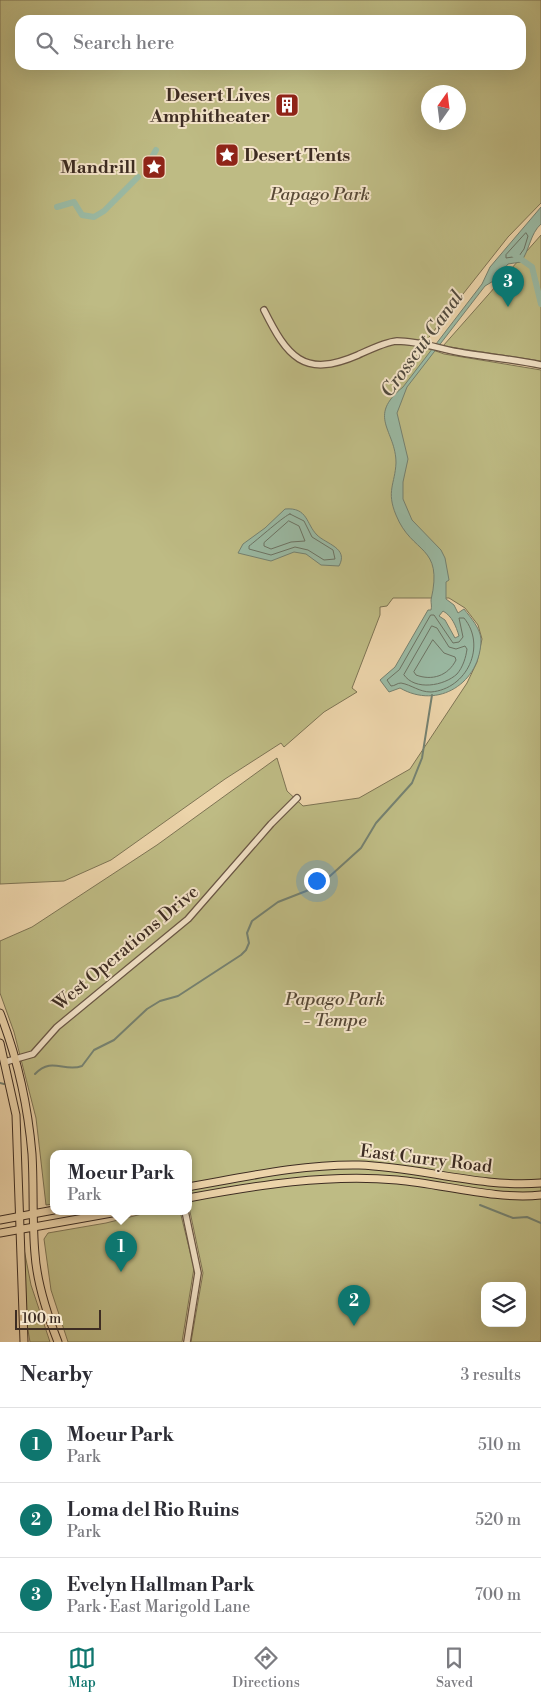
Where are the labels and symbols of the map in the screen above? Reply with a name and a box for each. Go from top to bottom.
place label: Desert Lives Amphitheater [149,84,270,128]
north arrow [421,85,466,130]
building icon: Desert Lives Amphitheater [274,92,300,118]
place icon: Desert Tents [214,142,240,168]
place label: Desert Tents [244,144,351,167]
place icon: Mandrill [141,154,167,180]
place label: Mandrill [60,156,136,179]
park label: Papago Park [269,183,370,206]
pin: 3 [492,266,524,307]
water label: Crosscut Canal [375,286,469,402]
your location [304,868,330,894]
street label: West Operations Drive [48,880,204,1016]
park label: Papago Park - Tempe [284,988,385,1032]
street label: East Curry Road [359,1139,494,1179]
pin: 1 [105,1231,137,1272]
pin: 2 [338,1285,370,1326]
scale bar [15,1307,101,1330]

